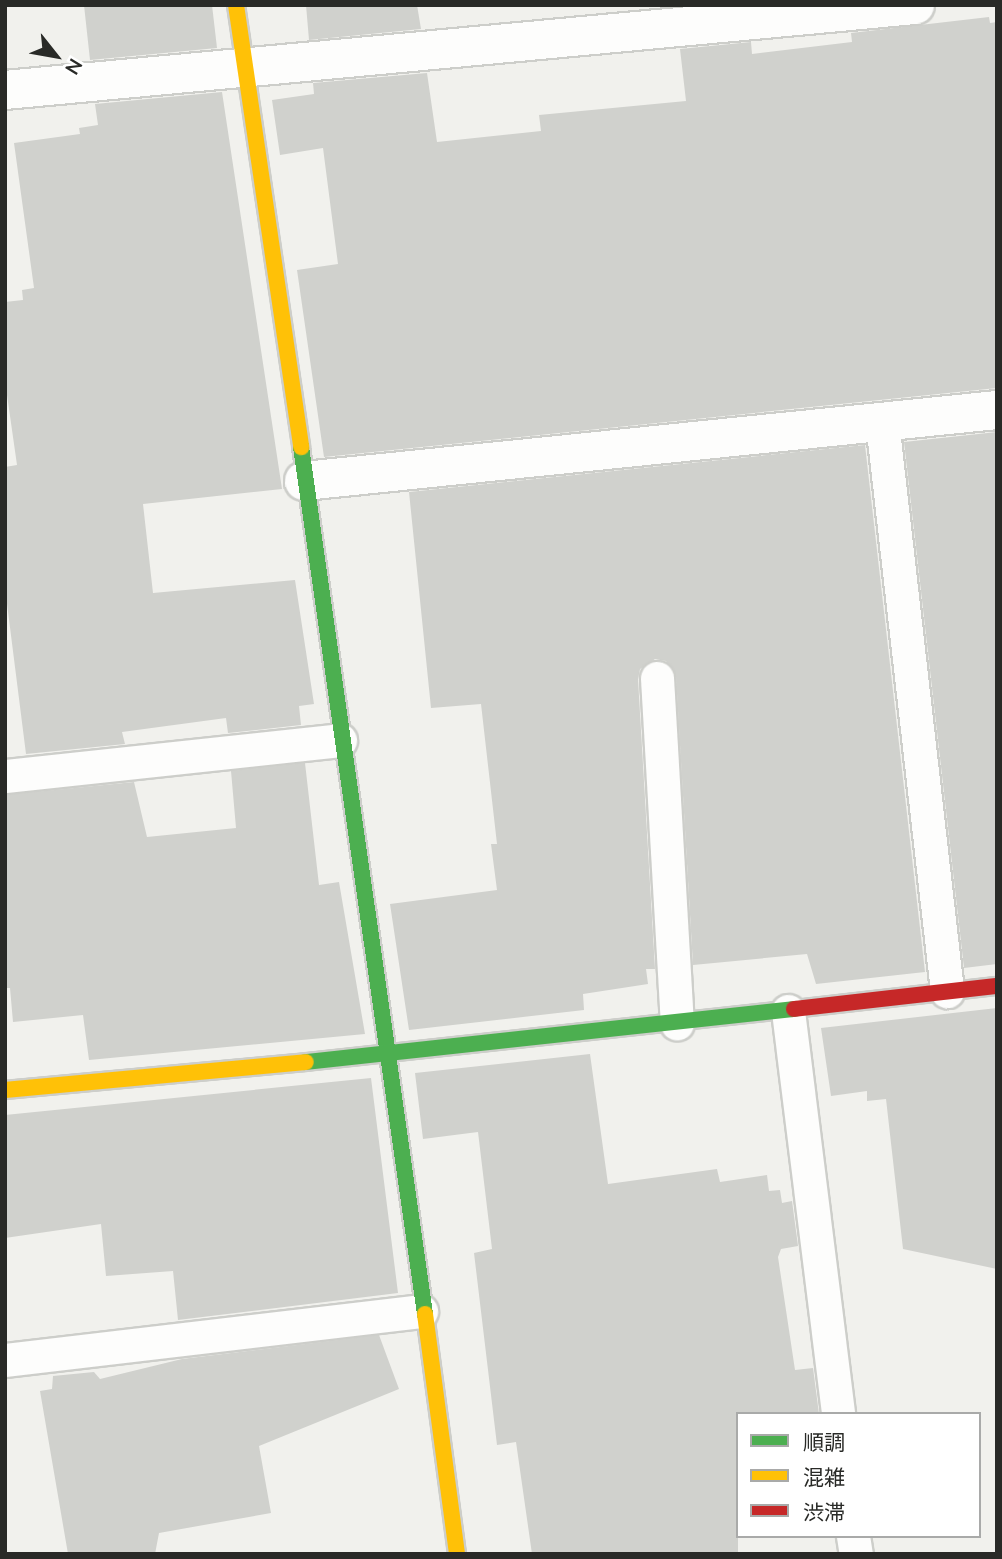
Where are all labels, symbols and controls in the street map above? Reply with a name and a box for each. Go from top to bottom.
north arrow [21,21,91,91]
text: N [60,54,88,79]
legend [736,1412,981,1538]
text: 順調 [803,1429,845,1455]
text: 混雑 [803,1464,845,1490]
text: 渋滞 [803,1499,845,1525]

